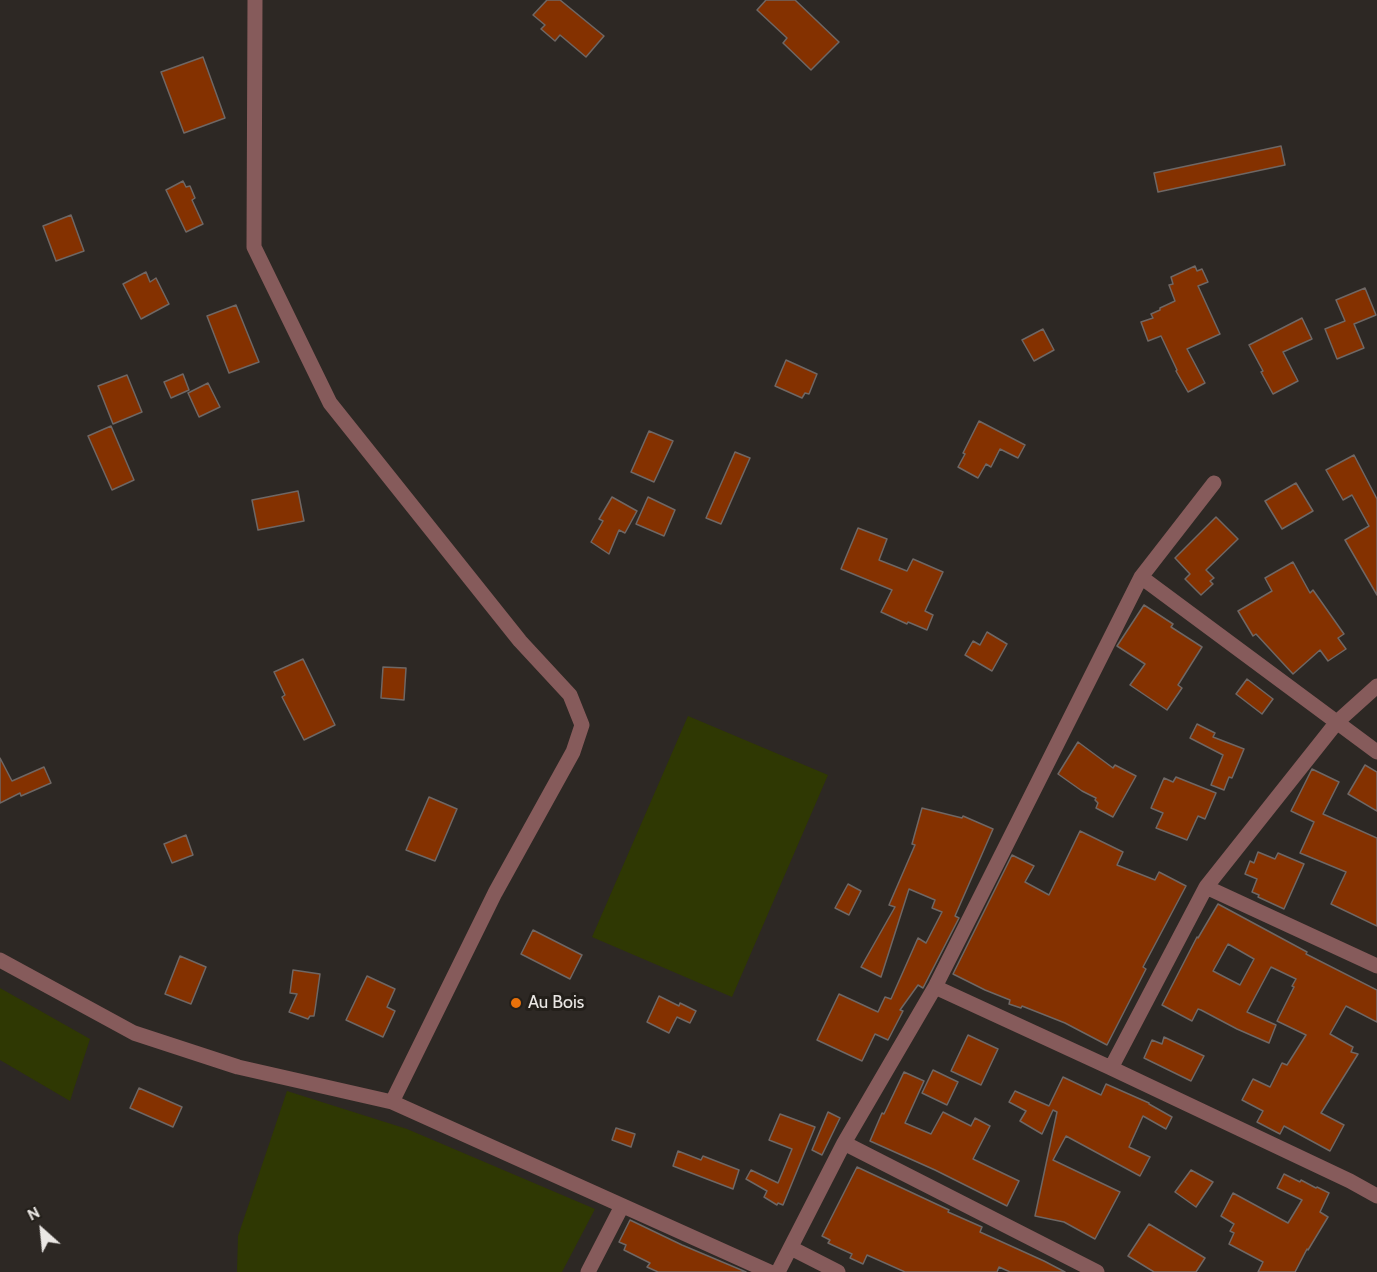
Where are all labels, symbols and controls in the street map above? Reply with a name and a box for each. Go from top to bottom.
place label: Au Bois [528,992,584,1014]
marker: Au Bois [509,996,523,1010]
north arrow [12,1200,72,1260]
text: N [24,1202,43,1225]

